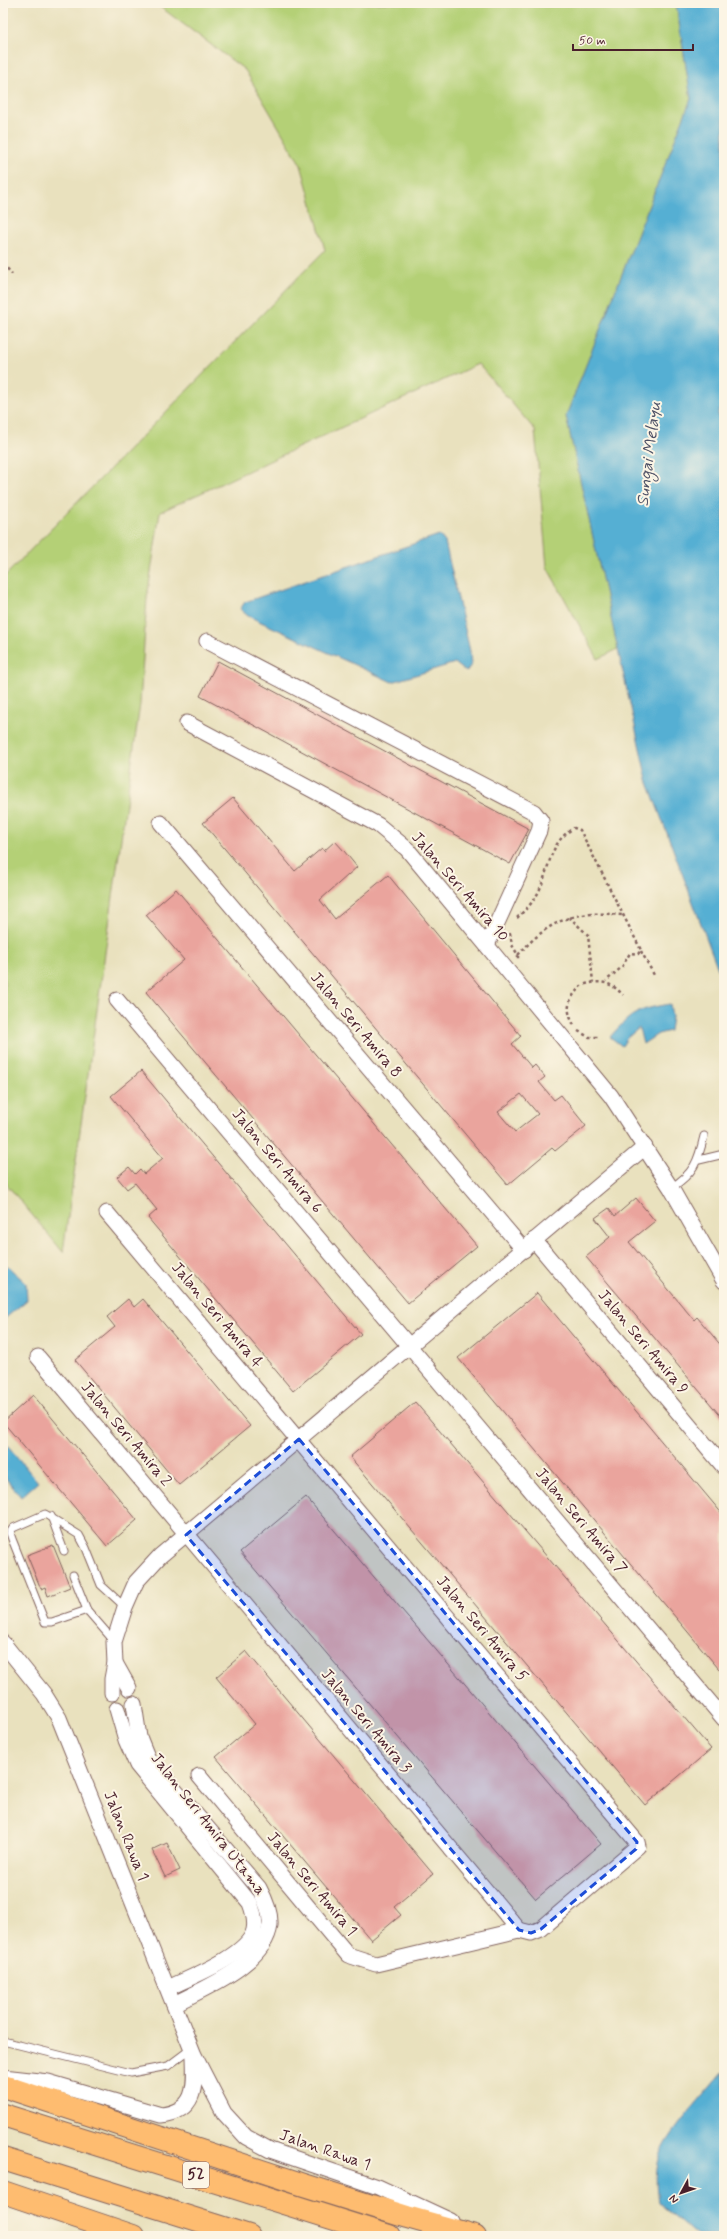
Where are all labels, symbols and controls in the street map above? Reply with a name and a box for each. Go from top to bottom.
scale bar [573,26,693,52]
text: 50 m [579,33,606,49]
water label: Sungai Melayu [632,401,668,508]
street label: Jalan Seri Amira 10 [406,828,514,946]
street label: Jalan Seri Amira 8 [306,968,406,1082]
street label: Jalan Seri Amira 6 [227,1104,327,1218]
street label: Jalan Seri Amira 4 [166,1258,268,1372]
street label: Jalan Seri Amira 9 [593,1285,693,1399]
street label: Jalan Seri Amira 2 [76,1377,176,1491]
street label: Jalan Seri Amira 7 [530,1463,632,1579]
street label: Jalan Seri Amira 5 [431,1571,533,1687]
street label: Jalan Seri Amira 3 [316,1664,416,1778]
street label: Jalan Seri Amira Utama [146,1748,270,1900]
street label: Jalan Rawa 1 [98,1788,154,1884]
street label: Jalan Seri Amira 1 [262,1827,362,1941]
street label: Jalan Rawa 1 [277,2125,373,2175]
road number: 52 [183,2162,209,2188]
north arrow [661,2173,701,2213]
text: N [666,2191,682,2206]

